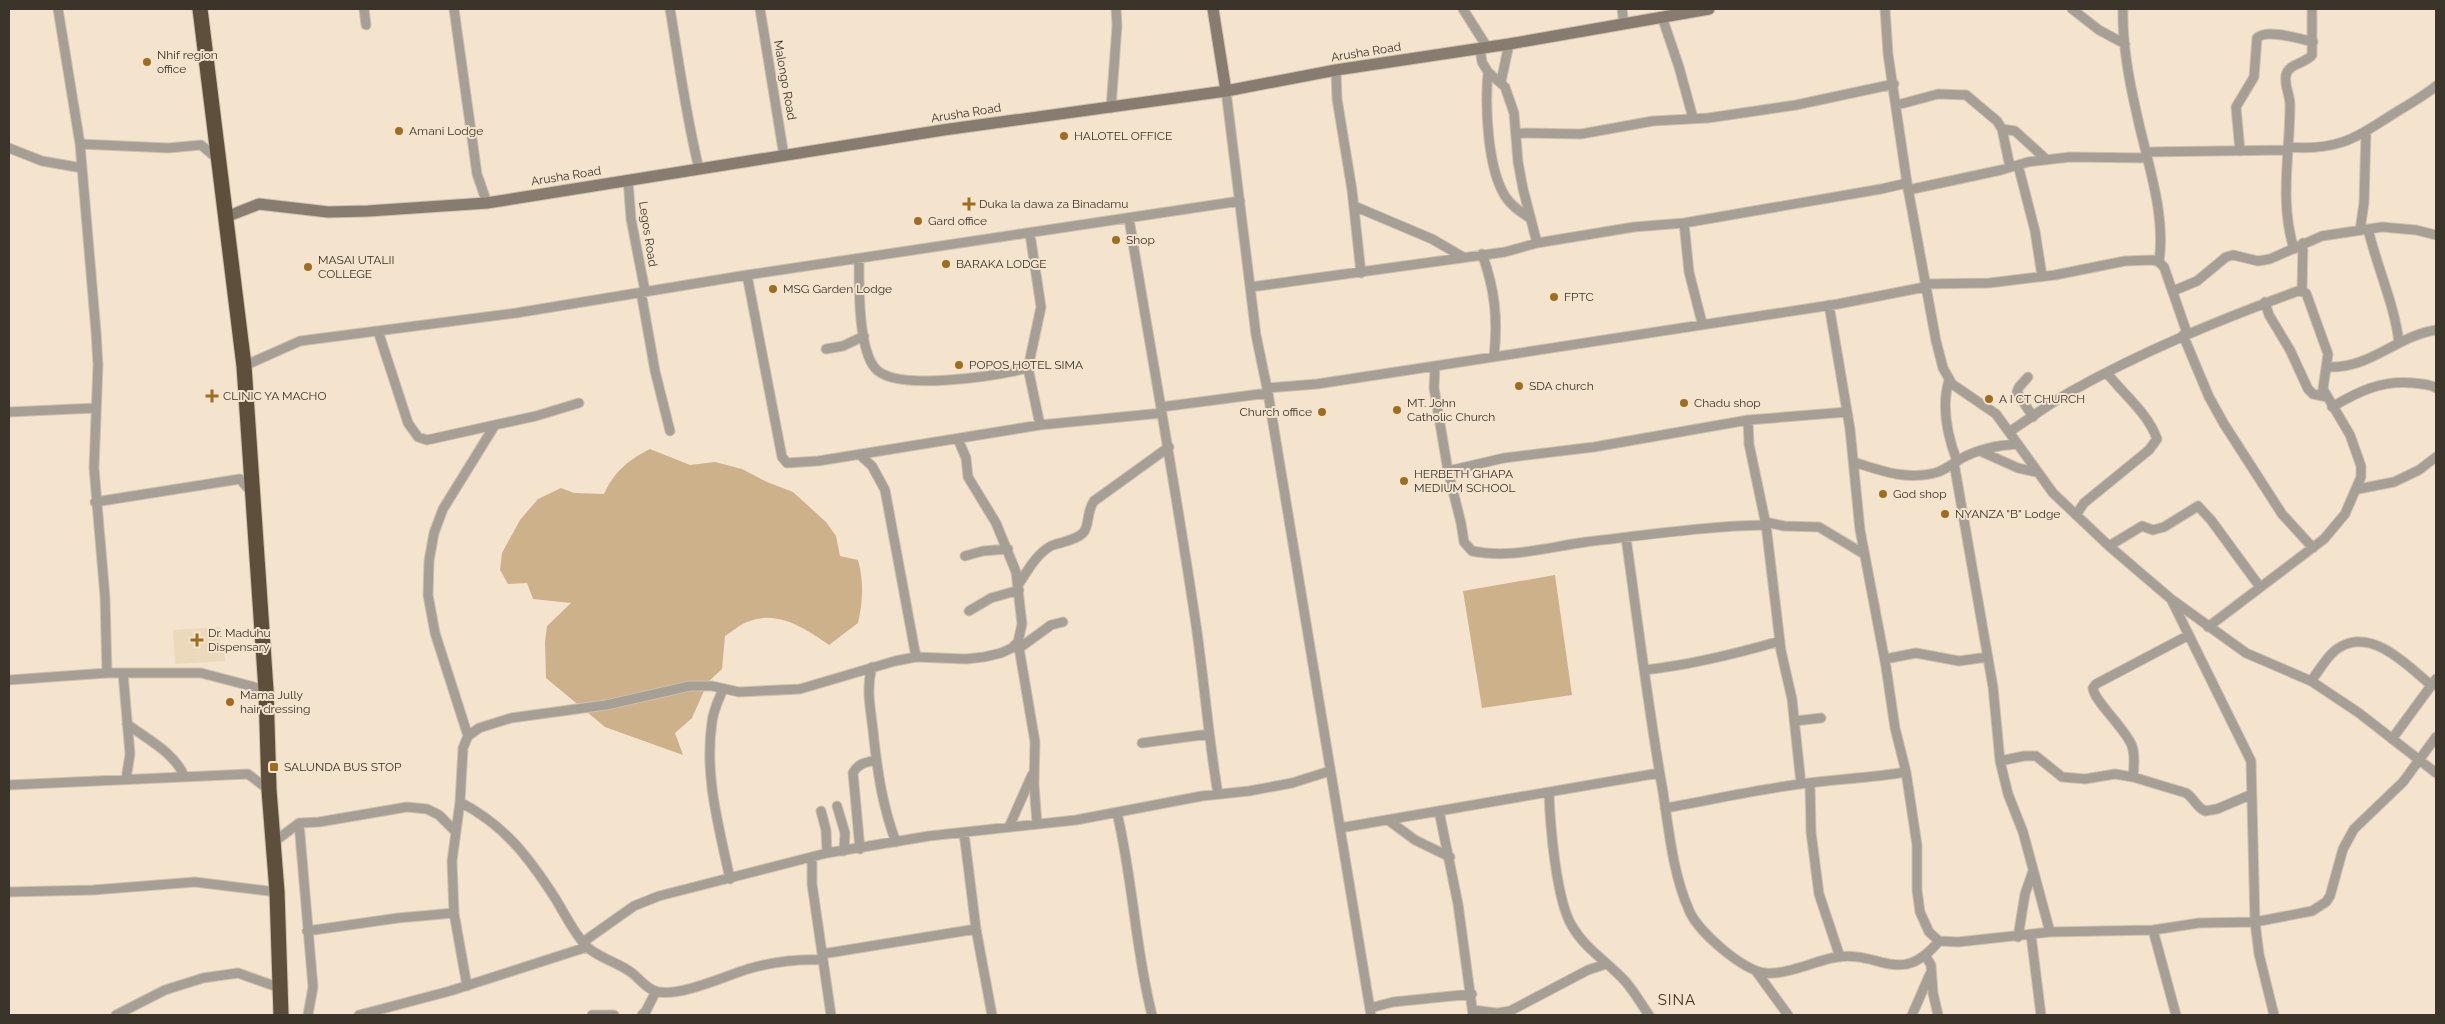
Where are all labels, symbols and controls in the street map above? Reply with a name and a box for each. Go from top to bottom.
street label: Malongo Road [771,39,799,121]
street label: Arusha Road [1330,40,1402,64]
place label: Nhif region office [157,48,218,76]
marker: Nhif region office [141,56,153,68]
street label: Arusha Road [930,101,1002,125]
place label: Amani Lodge [409,124,483,138]
marker: Amani Lodge [393,125,405,137]
place label: HALOTEL OFFICE [1074,129,1172,143]
marker: HALOTEL OFFICE [1058,130,1070,142]
street label: Arusha Road [530,164,602,188]
place label: Duka la dawa za Binadamu [979,197,1128,211]
marker: Duka la dawa za Binadamu [963,198,975,210]
street label: Legos Road [636,200,660,268]
place label: Gard office [928,214,987,228]
marker: Gard office [912,215,924,227]
place label: Shop [1126,233,1155,247]
marker: Shop [1110,234,1122,246]
place label: MASAI UTALII COLLEGE [318,253,394,281]
place label: BARAKA LODGE [956,257,1047,271]
marker: BARAKA LODGE [940,258,952,270]
marker: MASAI UTALII COLLEGE [302,261,314,273]
place label: MSG Garden Lodge [783,282,892,296]
marker: MSG Garden Lodge [767,283,779,295]
place label: FPTC [1564,290,1594,304]
marker: FPTC [1548,291,1560,303]
place label: POPOS HOTEL SIMA [969,358,1083,372]
marker: POPOS HOTEL SIMA [953,359,965,371]
place label: SDA church [1529,379,1594,393]
marker: SDA church [1513,380,1525,392]
marker: CLINIC YA MACHO [205,389,219,403]
place label: CLINIC YA MACHO [223,389,326,403]
place label: A I CT CHURCH [1999,392,2085,406]
marker: A I CT CHURCH [1983,393,1995,405]
place label: MT. John Catholic Church [1407,396,1495,424]
place label: Chadu shop [1694,396,1761,410]
marker: Chadu shop [1678,397,1690,409]
marker: MT. John Catholic Church [1391,404,1403,416]
place label: Church office [1240,405,1312,419]
marker: Church office [1316,406,1328,418]
place label: HERBETH GHAPA MEDIUM SCHOOL [1414,467,1515,495]
marker: HERBETH GHAPA MEDIUM SCHOOL [1398,475,1410,487]
place label: God shop [1893,487,1947,501]
marker: God shop [1877,488,1889,500]
place label: NYANZA "B" Lodge [1955,507,2060,521]
marker: NYANZA "B" Lodge [1939,508,1951,520]
place label: Dr. Maduhu Dispensary [208,626,271,654]
marker: Dr. Maduhu Dispensary [190,633,204,647]
place label: Mama Jully hair dressing [240,688,310,716]
marker: Mama Jully hair dressing [224,696,236,708]
place label: SALUNDA BUS STOP [284,760,402,774]
marker: SALUNDA BUS STOP [268,761,280,773]
district label: SINA [1658,991,1696,1009]

